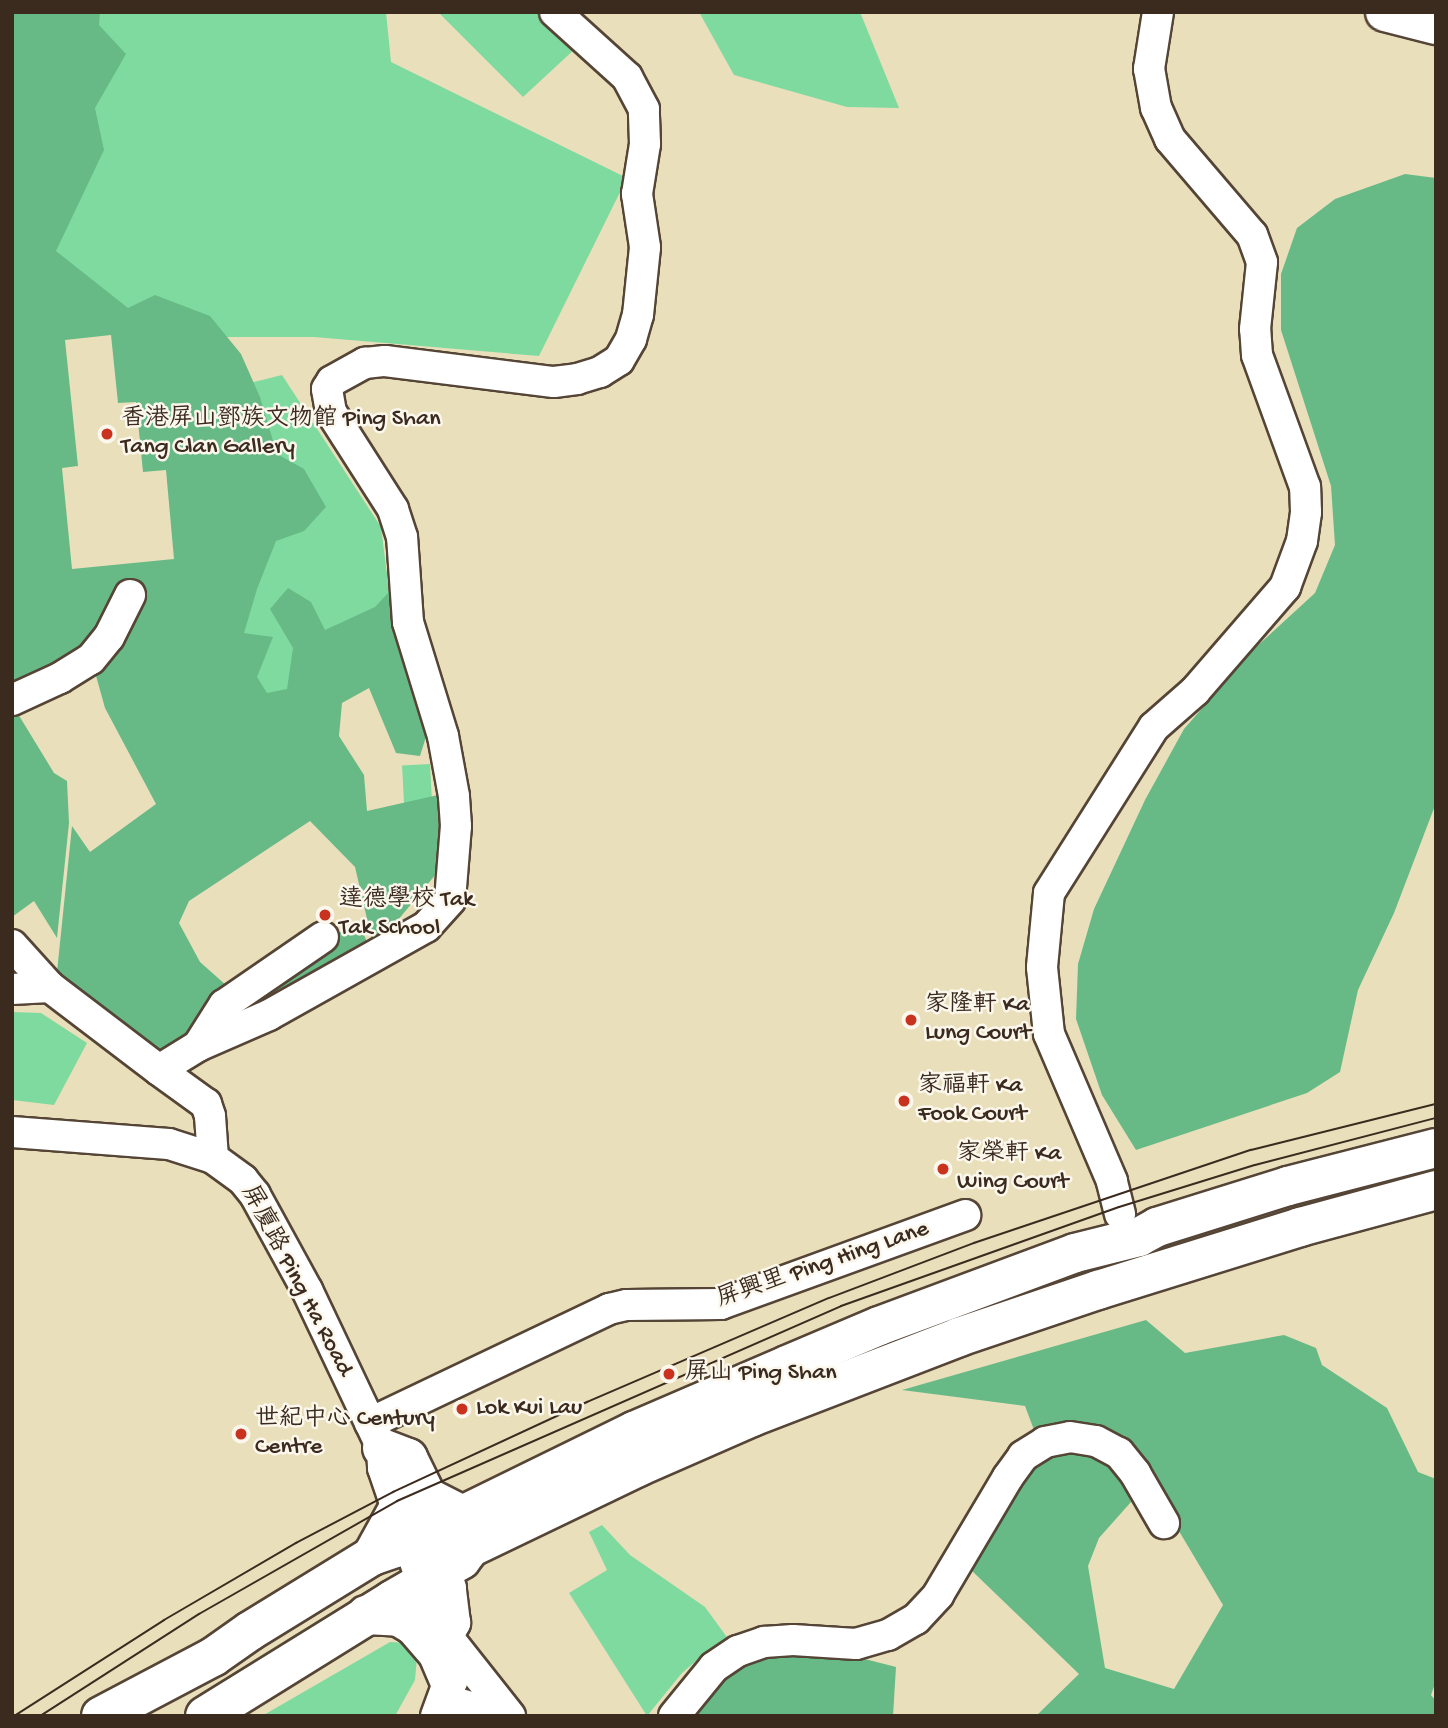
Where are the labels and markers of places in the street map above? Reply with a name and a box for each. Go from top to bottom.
place label: 香港屏山鄧族文物館 Ping Shan Tang Clan Gallery [121,406,441,462]
marker: 香港屏山鄧族文物館 Ping Shan Tang Clan Gallery [99,426,115,442]
place label: 達德學校 Tak Tak School [339,887,474,943]
marker: 達德學校 Tak Tak School [317,907,333,923]
place label: 家隆軒 Ka Lung Court [925,992,1031,1048]
marker: 家隆軒 Ka Lung Court [903,1012,919,1028]
place label: 家福軒 Ka Fook Court [918,1073,1027,1129]
marker: 家福軒 Ka Fook Court [896,1093,912,1109]
place label: 家榮軒 Ka Wing Court [957,1141,1068,1197]
marker: 家榮軒 Ka Wing Court [935,1161,951,1177]
place label: 屏山 Ping Shan [685,1360,837,1388]
marker: 屏山 Ping Shan [659,1364,679,1384]
place label: Lok Kui Lau [476,1395,582,1423]
marker: Lok Kui Lau [454,1401,470,1417]
place label: 世紀中心 Century Centre [255,1406,435,1462]
marker: 世紀中心 Century Centre [233,1426,249,1442]

